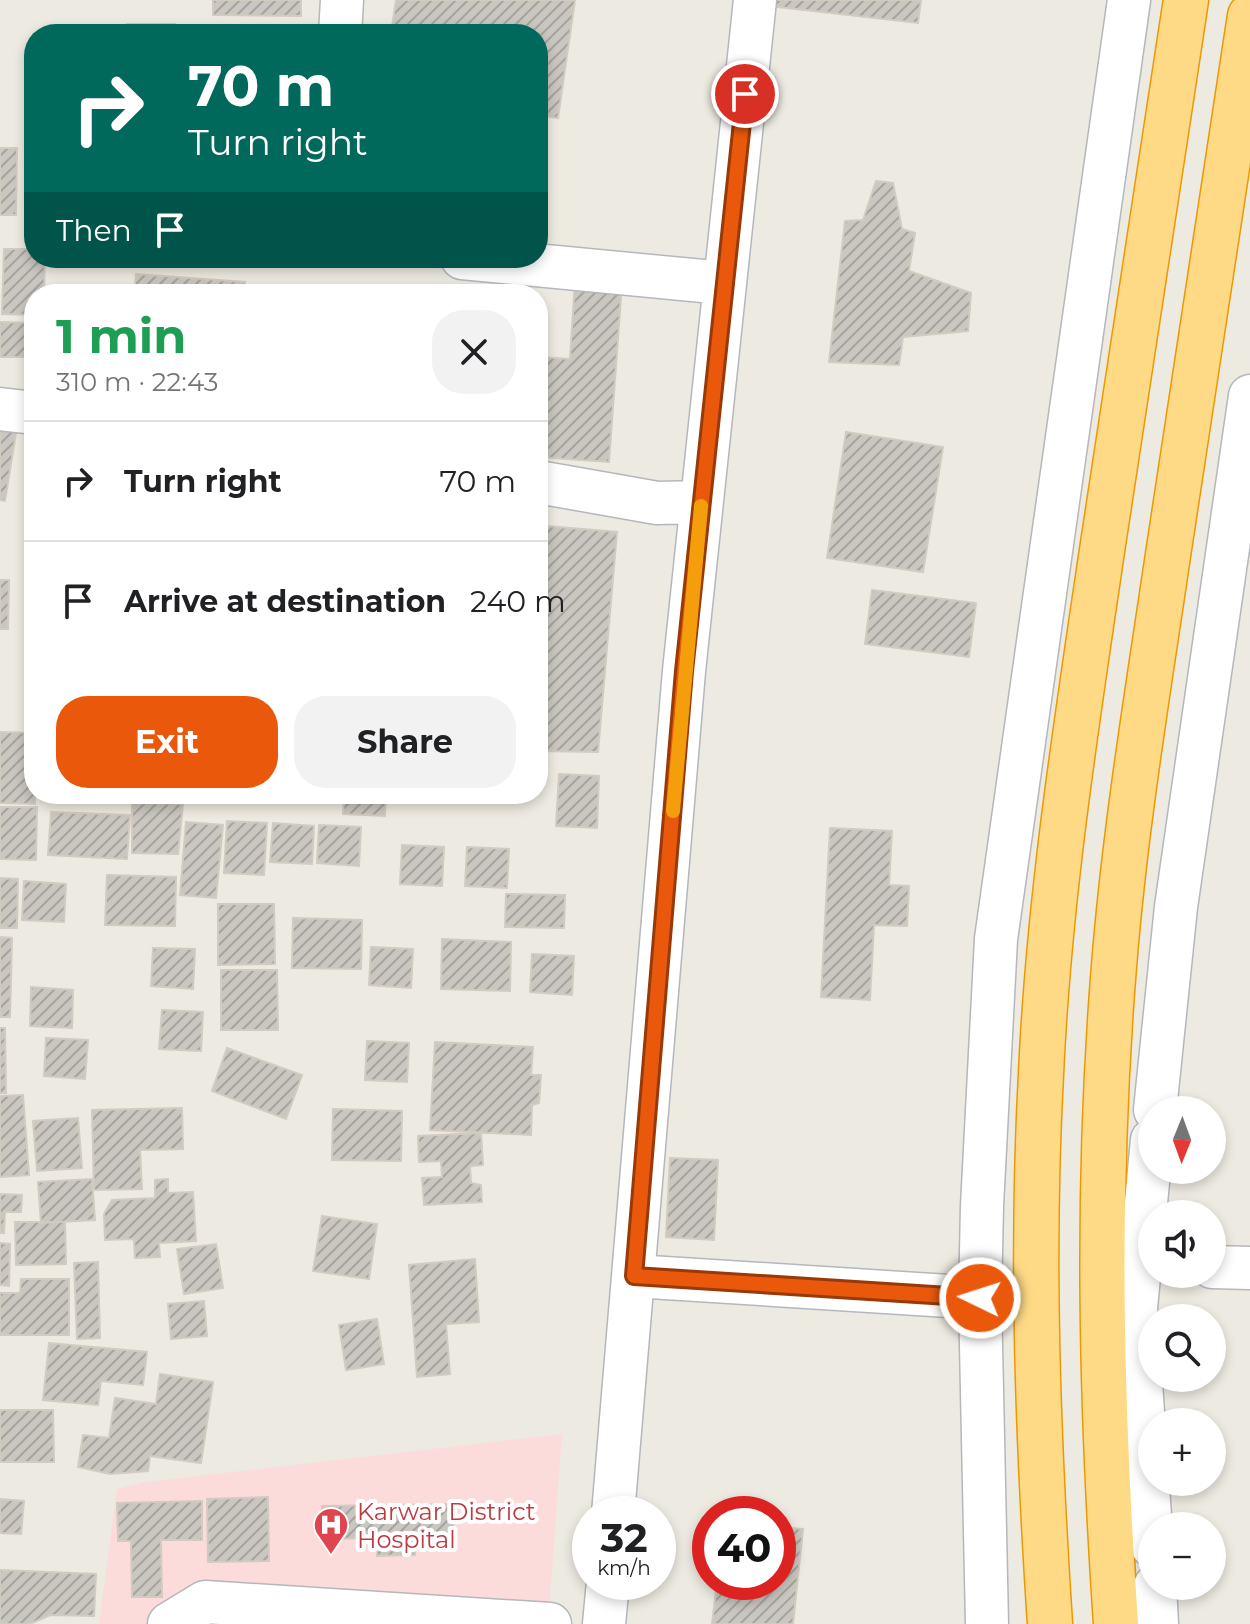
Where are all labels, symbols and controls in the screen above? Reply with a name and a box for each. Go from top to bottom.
text: 70 m [188,52,334,120]
icon: right [56,56,160,160]
pin [711,60,779,128]
icon: arrive [723,72,767,116]
text: Turn right [188,120,368,164]
icon: arrive [148,208,192,252]
text: Then [56,212,132,249]
text: 1 min [56,307,186,365]
button: close [432,310,516,394]
text: 310 m · 22:43 [56,366,218,398]
icon: right [56,459,100,503]
text: Turn right [124,463,281,500]
text: 70 m [439,463,516,500]
icon: arrive [56,579,100,623]
text: Arrive at destination [124,583,446,620]
text: 240 m [470,583,566,620]
button: Exit [56,696,278,788]
button: Share [294,696,516,788]
north arrow [1138,1096,1226,1184]
map controls [1138,1096,1226,1600]
button: sound [1138,1200,1226,1288]
position arrow [938,1256,1022,1340]
button: search [1138,1304,1226,1392]
button: + [1138,1408,1226,1496]
speed limit sign: 40 [692,1496,796,1600]
place label: Karwar District Hospital [357,1497,536,1554]
hospital icon: Karwar District Hospital [312,1506,350,1556]
button: − [1138,1512,1226,1600]
text: 32 [600,1513,648,1562]
text: km/h [597,1556,651,1580]

